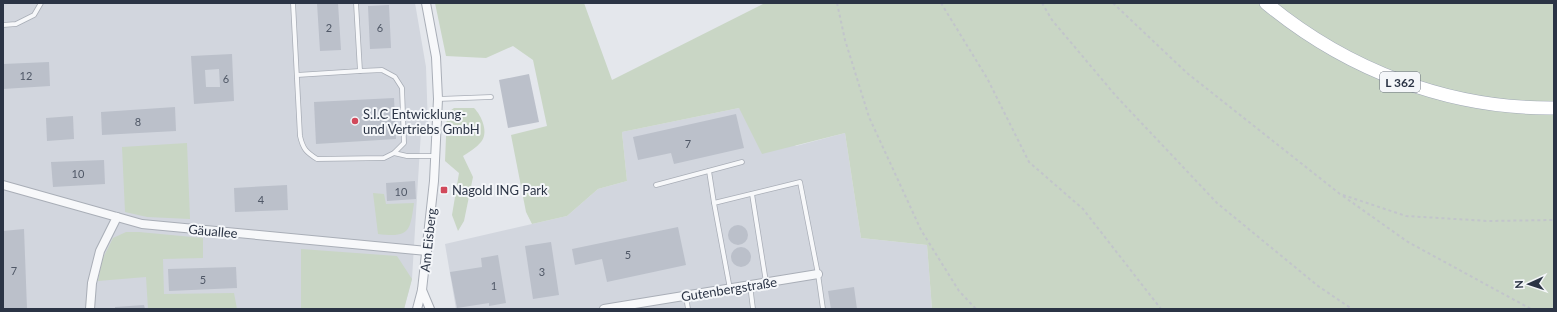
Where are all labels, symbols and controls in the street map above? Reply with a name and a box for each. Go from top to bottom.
house number: 2 [326,21,332,34]
house number: 6 [377,21,383,34]
house number: 12 [20,69,32,82]
house number: 6 [223,72,229,85]
road number: L 362 [1380,72,1420,92]
place label: S.I.C Entwicklung- und Vertriebs GmbH [363,106,480,137]
house number: 8 [135,115,141,128]
marker: S.I.C Entwicklung- und Vertriebs GmbH [350,116,360,126]
house number: 7 [685,137,691,150]
house number: 10 [72,167,85,180]
place label: Nagold ING Park [452,182,548,198]
house number: 10 [395,185,408,198]
marker: Nagold ING Park [439,185,449,195]
house number: 4 [258,193,265,206]
street label: Am Eisberg [417,207,439,273]
street label: Gäuallee [188,221,238,241]
house number: 5 [625,248,631,261]
house number: 7 [11,264,17,277]
north arrow [1509,264,1549,304]
house number: 3 [539,265,545,278]
house number: 5 [200,273,206,286]
street label: Gutenbergstraße [680,274,778,304]
house number: 1 [491,279,497,292]
text: N [1512,280,1525,289]

